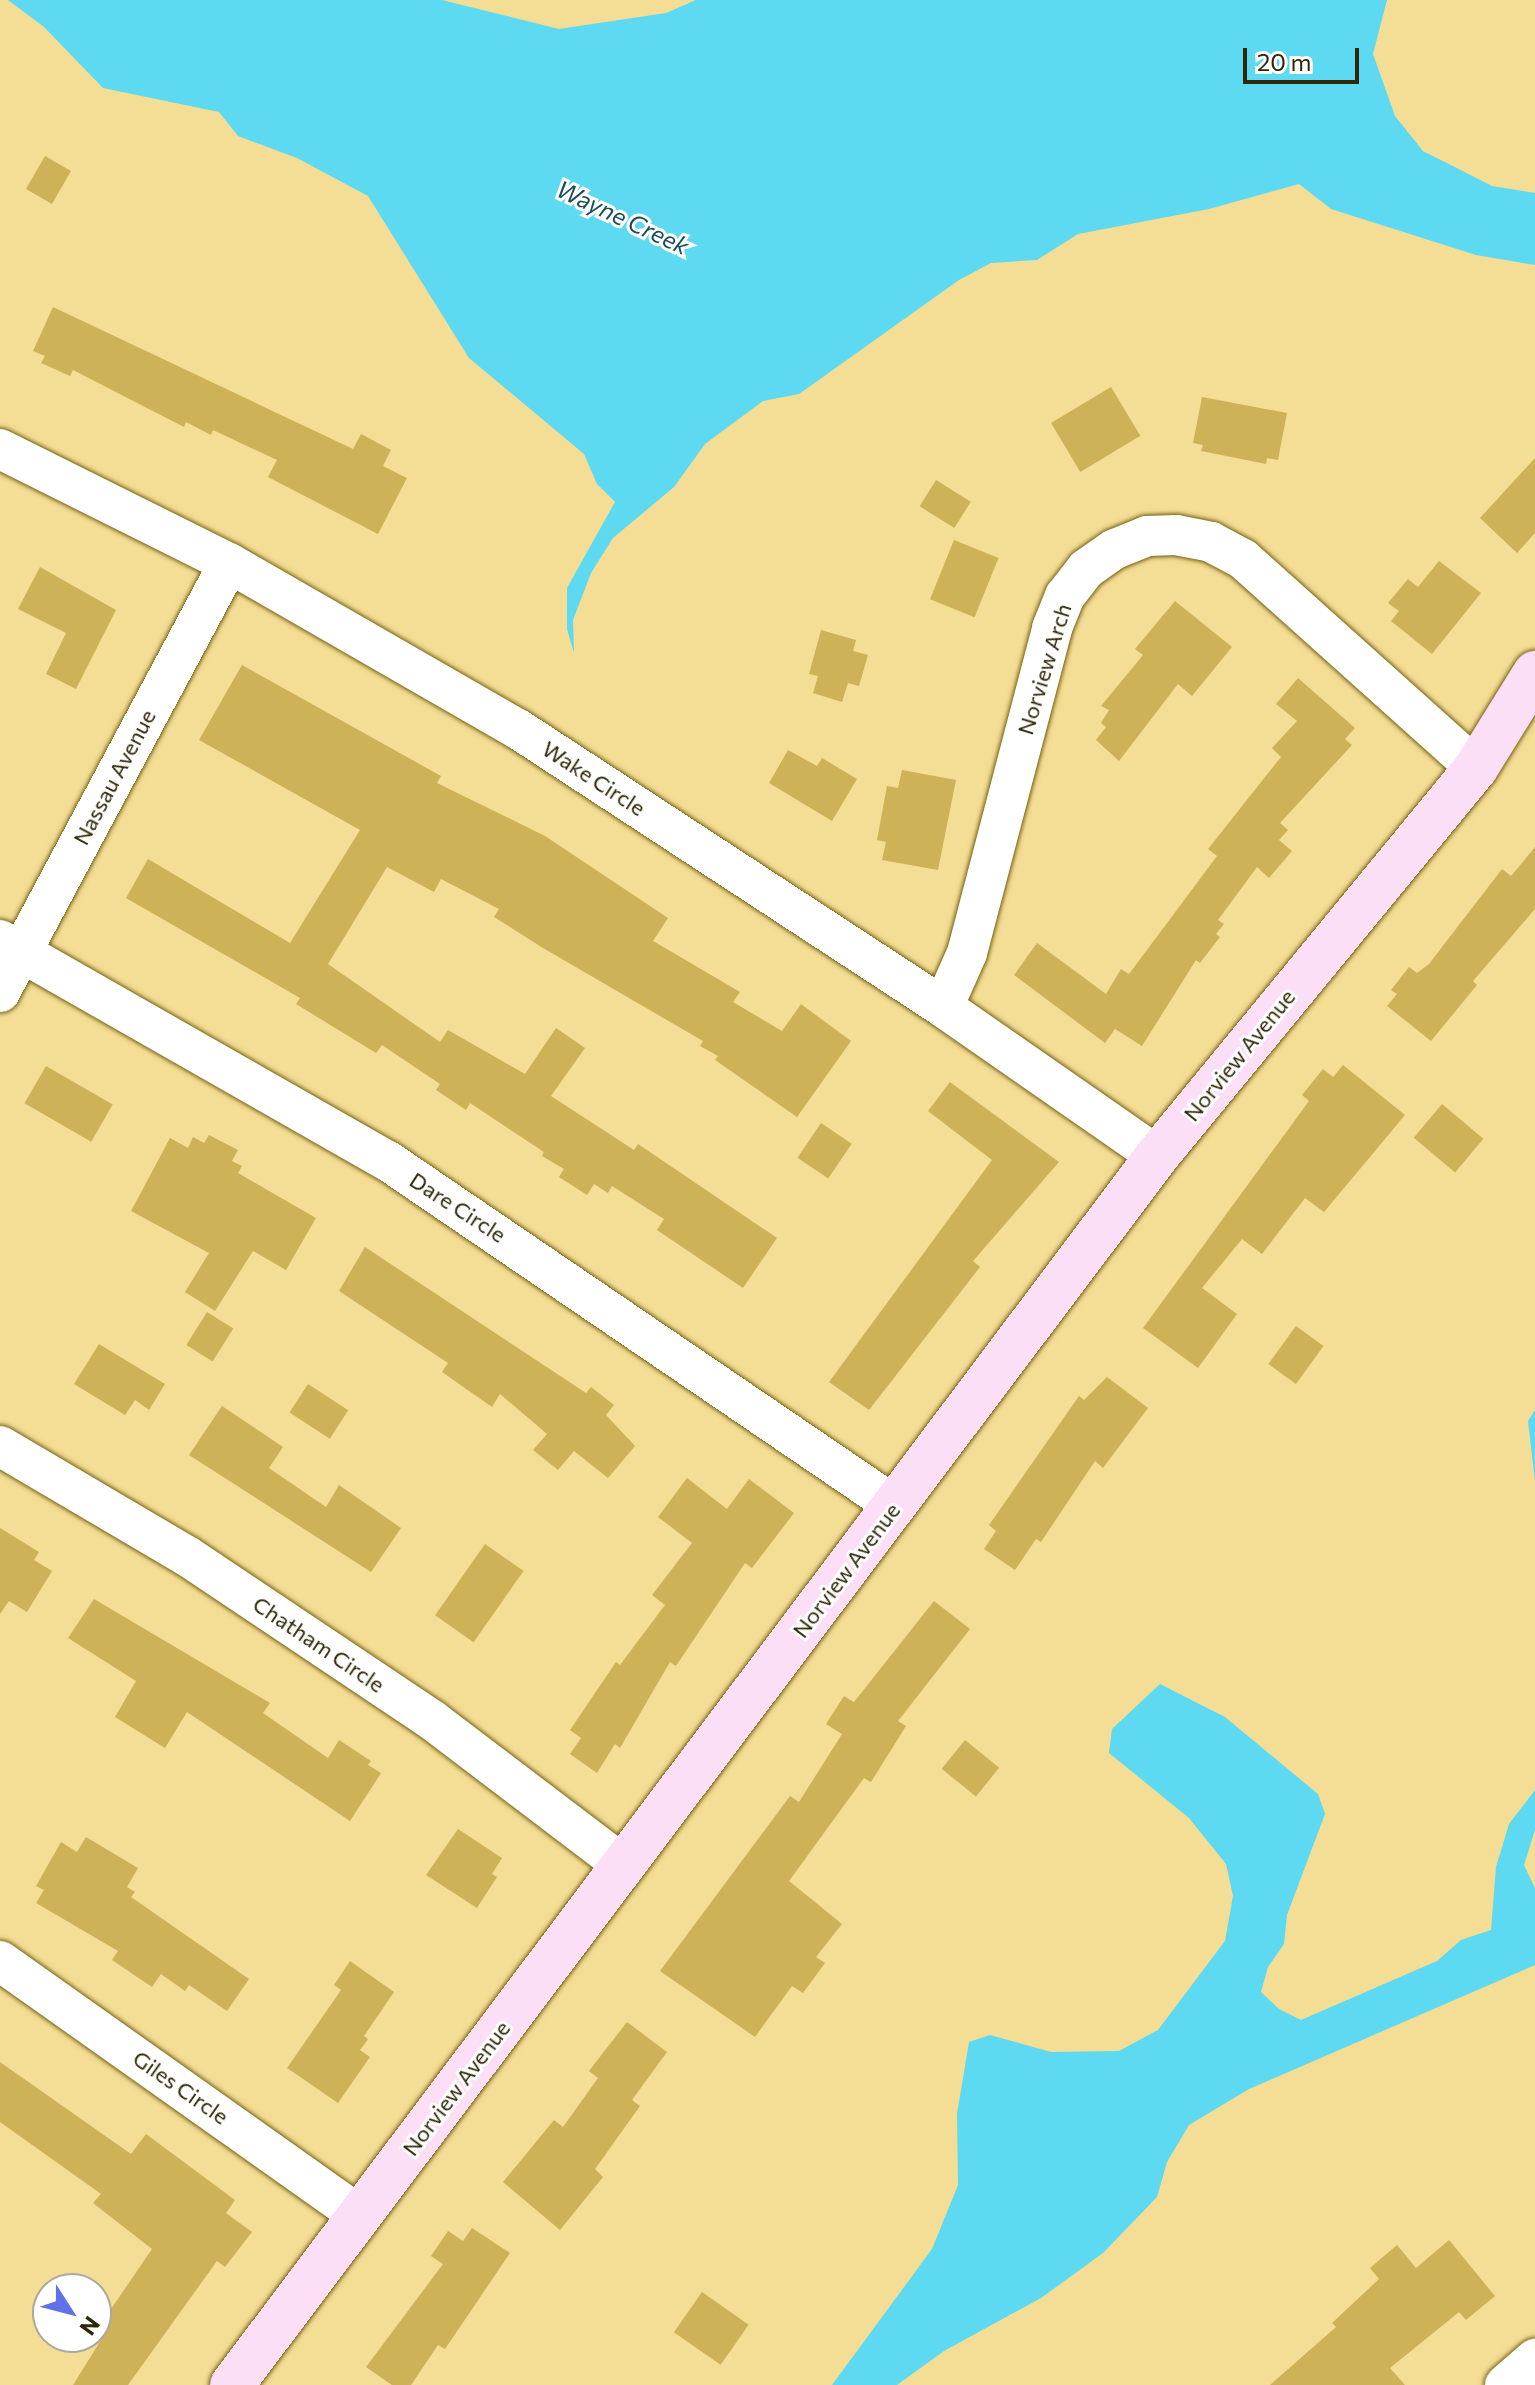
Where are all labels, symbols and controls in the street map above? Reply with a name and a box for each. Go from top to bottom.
scale bar [1247,32,1363,82]
text: 20 m [1257,47,1311,76]
water label: Wayne Creek [552,174,694,260]
street label: Norview Arch [1012,600,1076,738]
street label: Nassau Avenue [67,705,161,849]
street label: Wake Circle [538,735,650,821]
street label: Norview Avenue [1178,984,1300,1126]
street label: Dare Circle [405,1166,511,1248]
street label: Norview Avenue [787,1497,905,1643]
street label: Chatham Circle [248,1590,390,1698]
street label: Norview Avenue [397,2015,515,2161]
street label: Giles Circle [128,2045,234,2129]
north arrow [32,2273,112,2353]
text: N [74,2312,106,2341]

